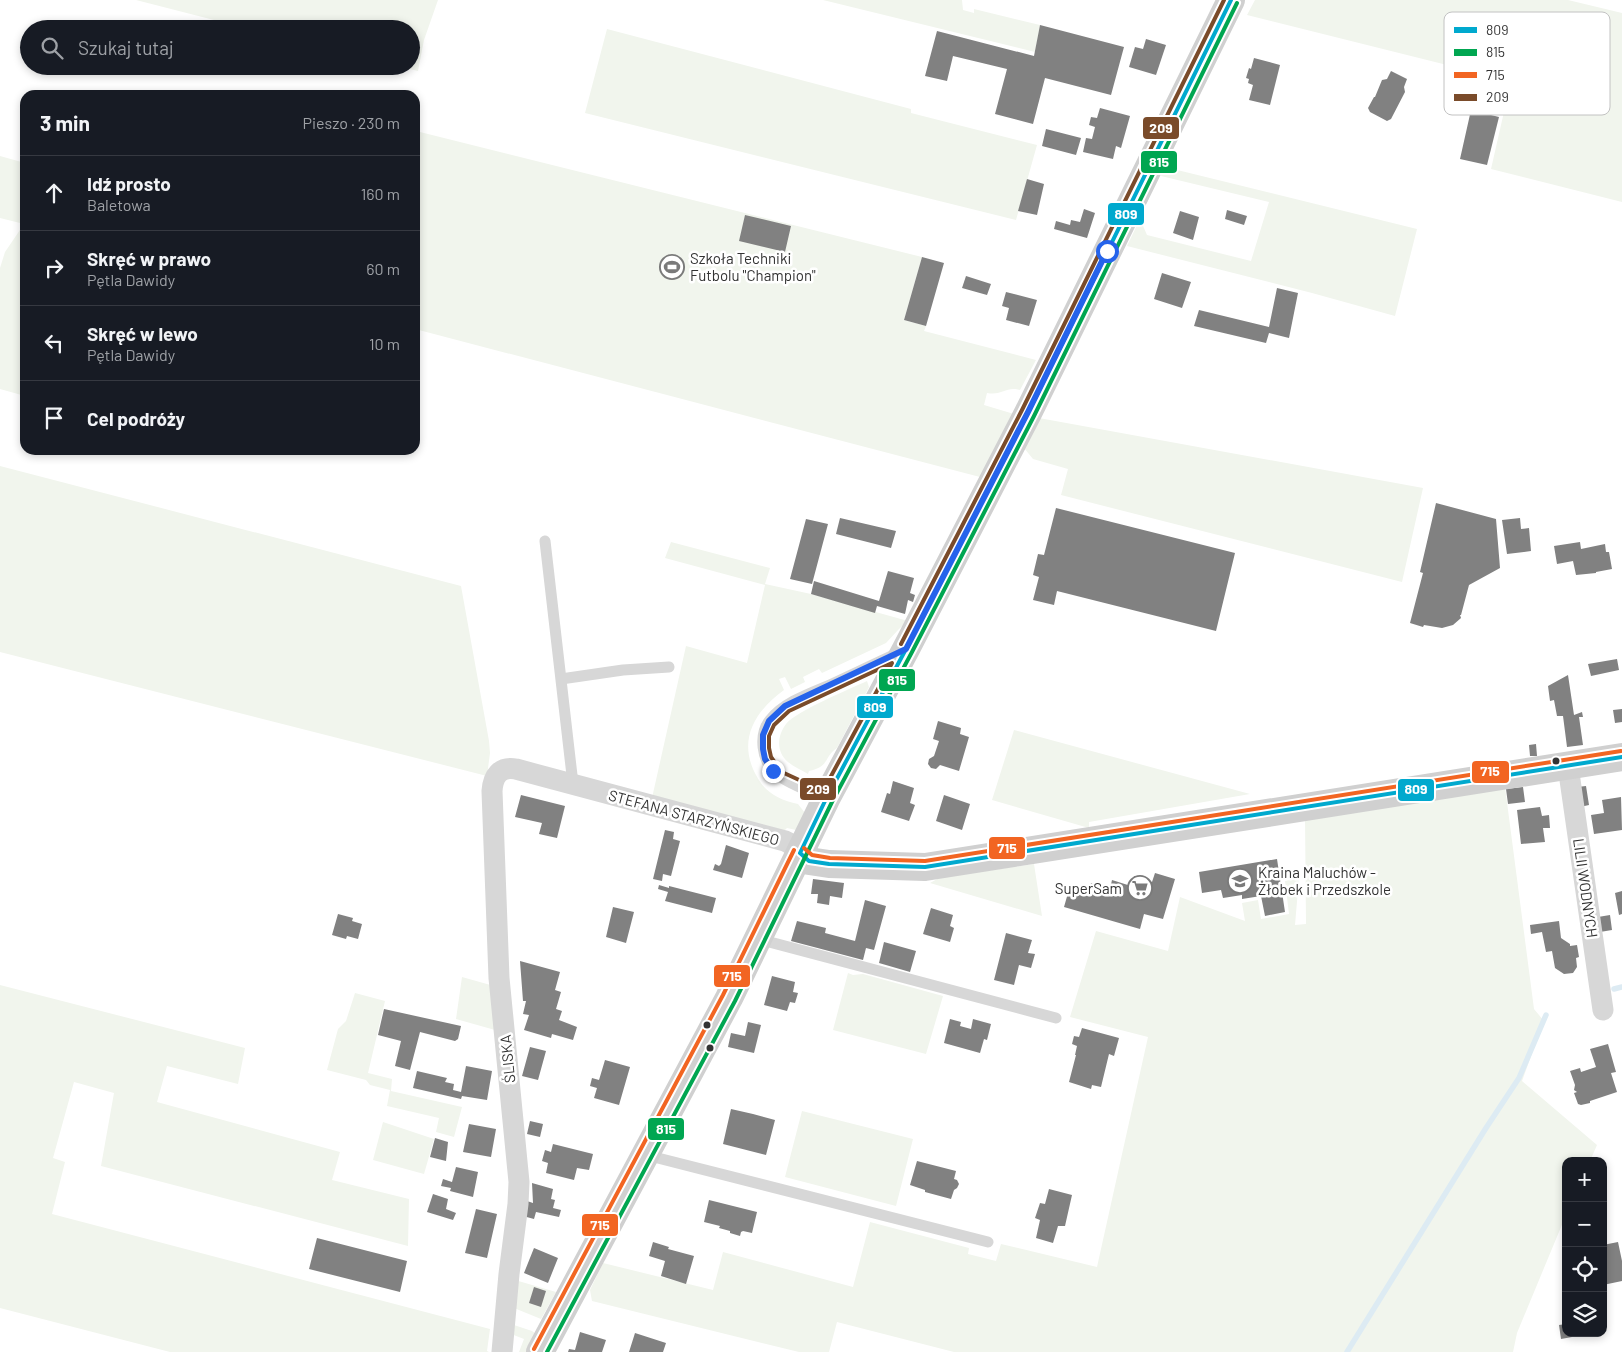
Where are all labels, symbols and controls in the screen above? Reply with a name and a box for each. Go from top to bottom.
legend [1444,12,1610,115]
search box [20,20,420,75]
text: 809 [1486,21,1509,38]
icon: search [38,34,66,62]
text: Szukaj tutaj [78,36,174,59]
text: 815 [1486,43,1505,60]
text: 715 [1486,66,1505,83]
text: 209 [1486,88,1509,105]
text: 3 min [40,110,90,135]
text: Pieszo · 230 m [303,113,400,132]
line badge: 209 [1142,116,1180,140]
text: 209 [1149,119,1173,136]
line badge: 815 [1140,150,1178,174]
text: 815 [1149,153,1169,170]
text: Idź prosto [87,172,171,195]
icon: ahead [40,179,68,207]
text: 160 m [361,184,400,203]
text: Baletowa [87,195,151,214]
line badge: 809 [1107,202,1145,226]
text: 809 [1115,205,1138,222]
route start [1096,240,1119,263]
text: Skręć w prawo [87,247,211,270]
place label: Szkoła Techniki Futbolu "Champion" [690,249,816,284]
icon: right [40,254,68,282]
sports icon: Szkoła Techniki Futbolu "Champion" [659,254,685,280]
text: 60 m [366,259,400,278]
text: Pętla Dawidy [87,270,175,289]
text: Skręć w lewo [87,322,198,345]
icon: left [40,329,68,357]
text: 10 m [369,334,400,353]
text: Pętla Dawidy [87,345,175,364]
icon: arrive [40,404,68,432]
text: Cel podróży [87,407,185,430]
line badge: 815 [878,668,916,692]
text: 815 [887,671,907,688]
line badge: 809 [856,695,894,719]
text: 809 [864,698,887,715]
unlabelled marker [1551,756,1561,766]
route end [762,760,785,783]
line badge: 715 [1471,760,1510,784]
text: 715 [1480,762,1500,779]
line badge: 209 [799,777,837,801]
line badge: 809 [1397,778,1435,802]
text: 209 [806,780,830,797]
text: 809 [1405,780,1428,797]
street label: STEFANA STARZYŃSKIEGO [607,786,781,848]
line badge: 715 [988,836,1026,860]
street label: LILII WODNYCH [1570,837,1602,939]
text: 715 [997,839,1017,856]
place label: Kraina Maluchów - Żłobek i Przedszkole [1258,863,1391,898]
school or university icon: Kraina Maluchów - Żłobek i Przedszkole [1227,868,1253,894]
supermarket icon: SuperSam [1127,875,1153,901]
place label: SuperSam [1055,879,1122,897]
line badge: 715 [713,964,751,988]
text: 715 [722,967,742,984]
unlabelled marker [702,1020,712,1030]
street label: ŚLISKA [496,1034,518,1084]
unlabelled marker [705,1043,715,1053]
line badge: 815 [647,1117,685,1141]
text: 815 [656,1120,676,1137]
map controls [1562,1157,1607,1337]
button: + [1562,1157,1607,1202]
button: − [1562,1202,1607,1247]
line badge: 715 [581,1213,619,1237]
text: 715 [590,1216,610,1233]
button: locate [1562,1247,1607,1292]
button: layers [1562,1292,1607,1337]

